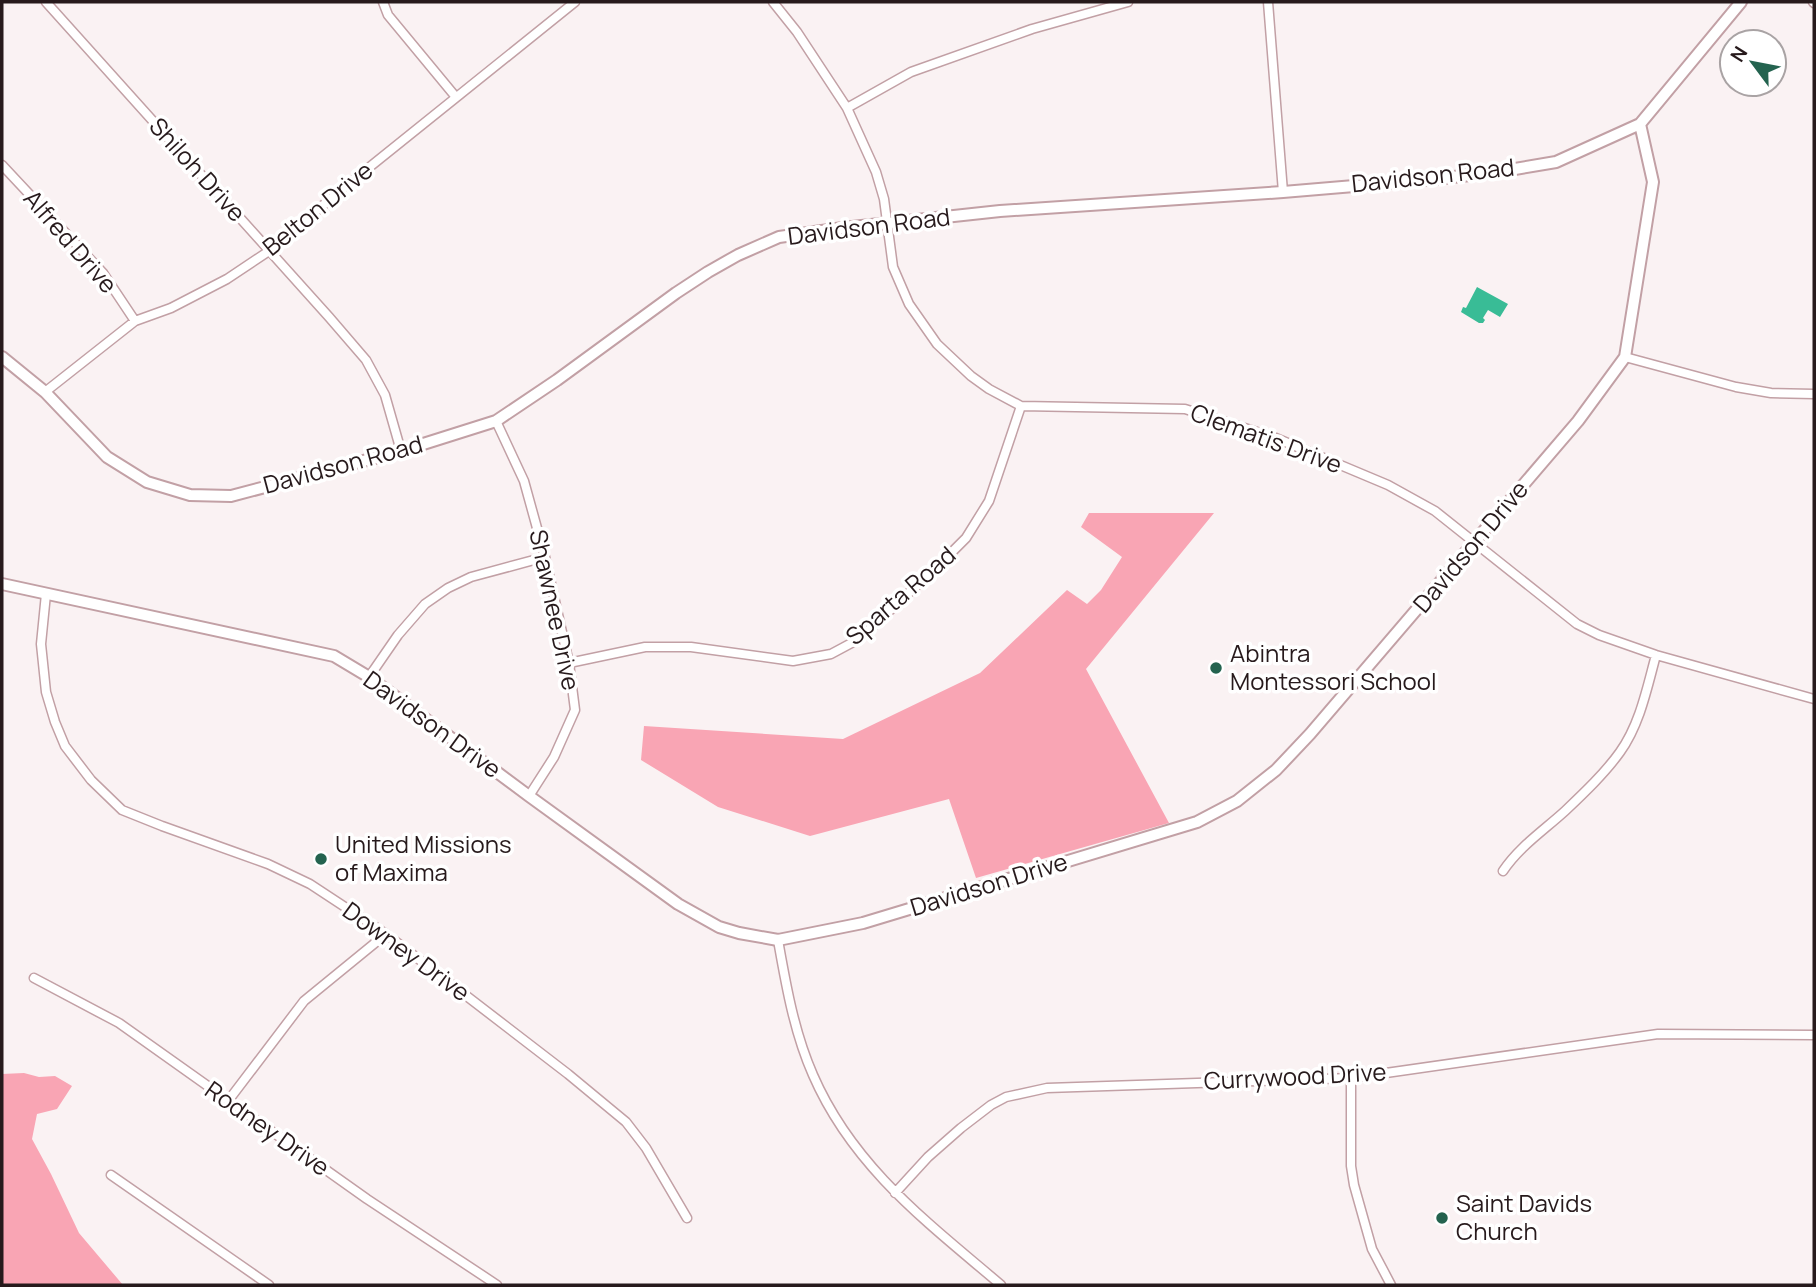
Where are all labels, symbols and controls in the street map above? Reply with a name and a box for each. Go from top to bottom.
north arrow [1718,28,1788,98]
text: N [1724,41,1753,67]
street label: Shiloh Drive [142,110,254,228]
street label: Davidson Road [1350,150,1516,199]
street label: Belton Drive [255,153,379,262]
street label: Alfred Drive [17,182,125,300]
street label: Davidson Road [786,199,952,252]
street label: Clematis Drive [1186,395,1347,480]
street label: Davidson Road [259,426,426,501]
street label: Davidson Drive [1405,473,1535,619]
street label: Shawnee Drive [522,526,589,693]
street label: Sparta Road [838,538,962,652]
place label: Abintra Montessori School [1230,636,1437,697]
marker: Abintra Montessori School [1208,660,1224,676]
street label: Davidson Drive [357,663,508,785]
place label: United Missions of Maxima [335,827,512,888]
street label: Davidson Drive [906,844,1071,923]
marker: United Missions of Maxima [313,851,329,867]
street label: Downey Drive [337,893,477,1008]
street label: Currywood Drive [1203,1054,1387,1097]
street label: Rodney Drive [199,1073,337,1183]
place label: Saint Davids Church [1456,1186,1592,1247]
marker: Saint Davids Church [1434,1210,1450,1226]

